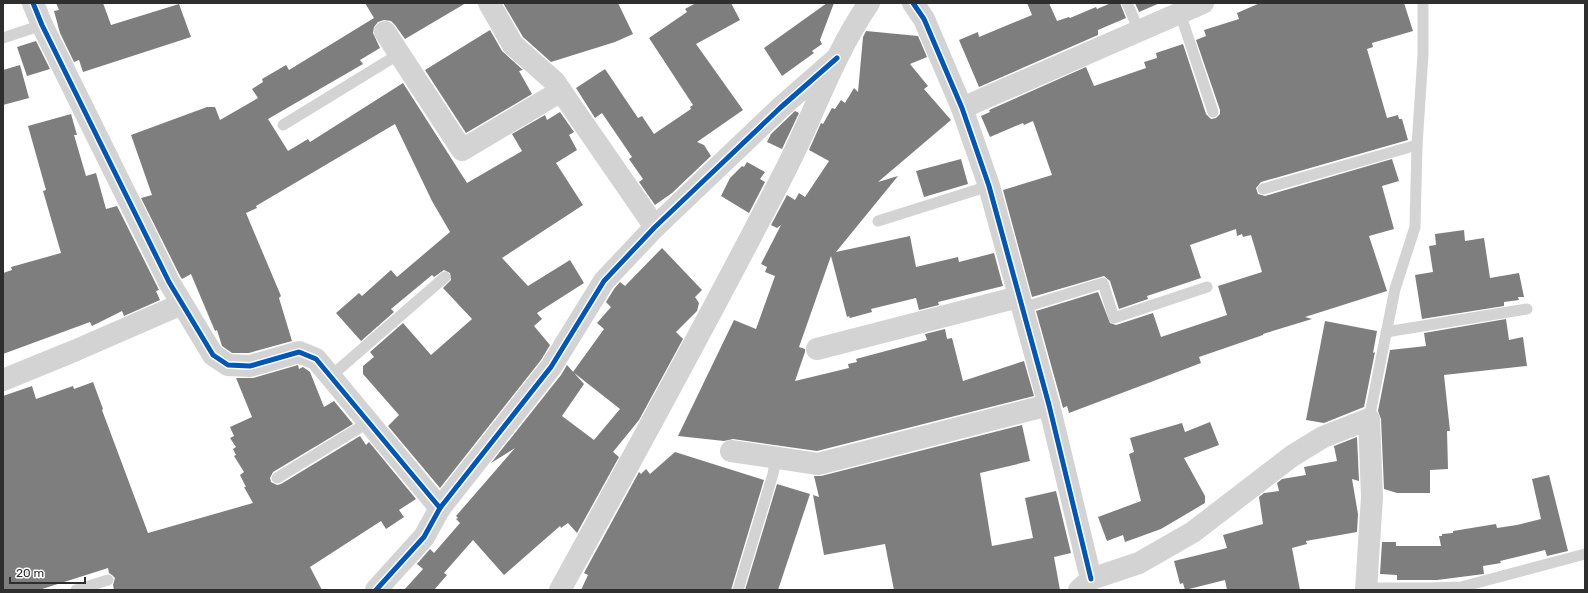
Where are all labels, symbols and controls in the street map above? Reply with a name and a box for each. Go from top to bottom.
scale bar [10,559,85,585]
text: 20 m [16,566,44,580]

